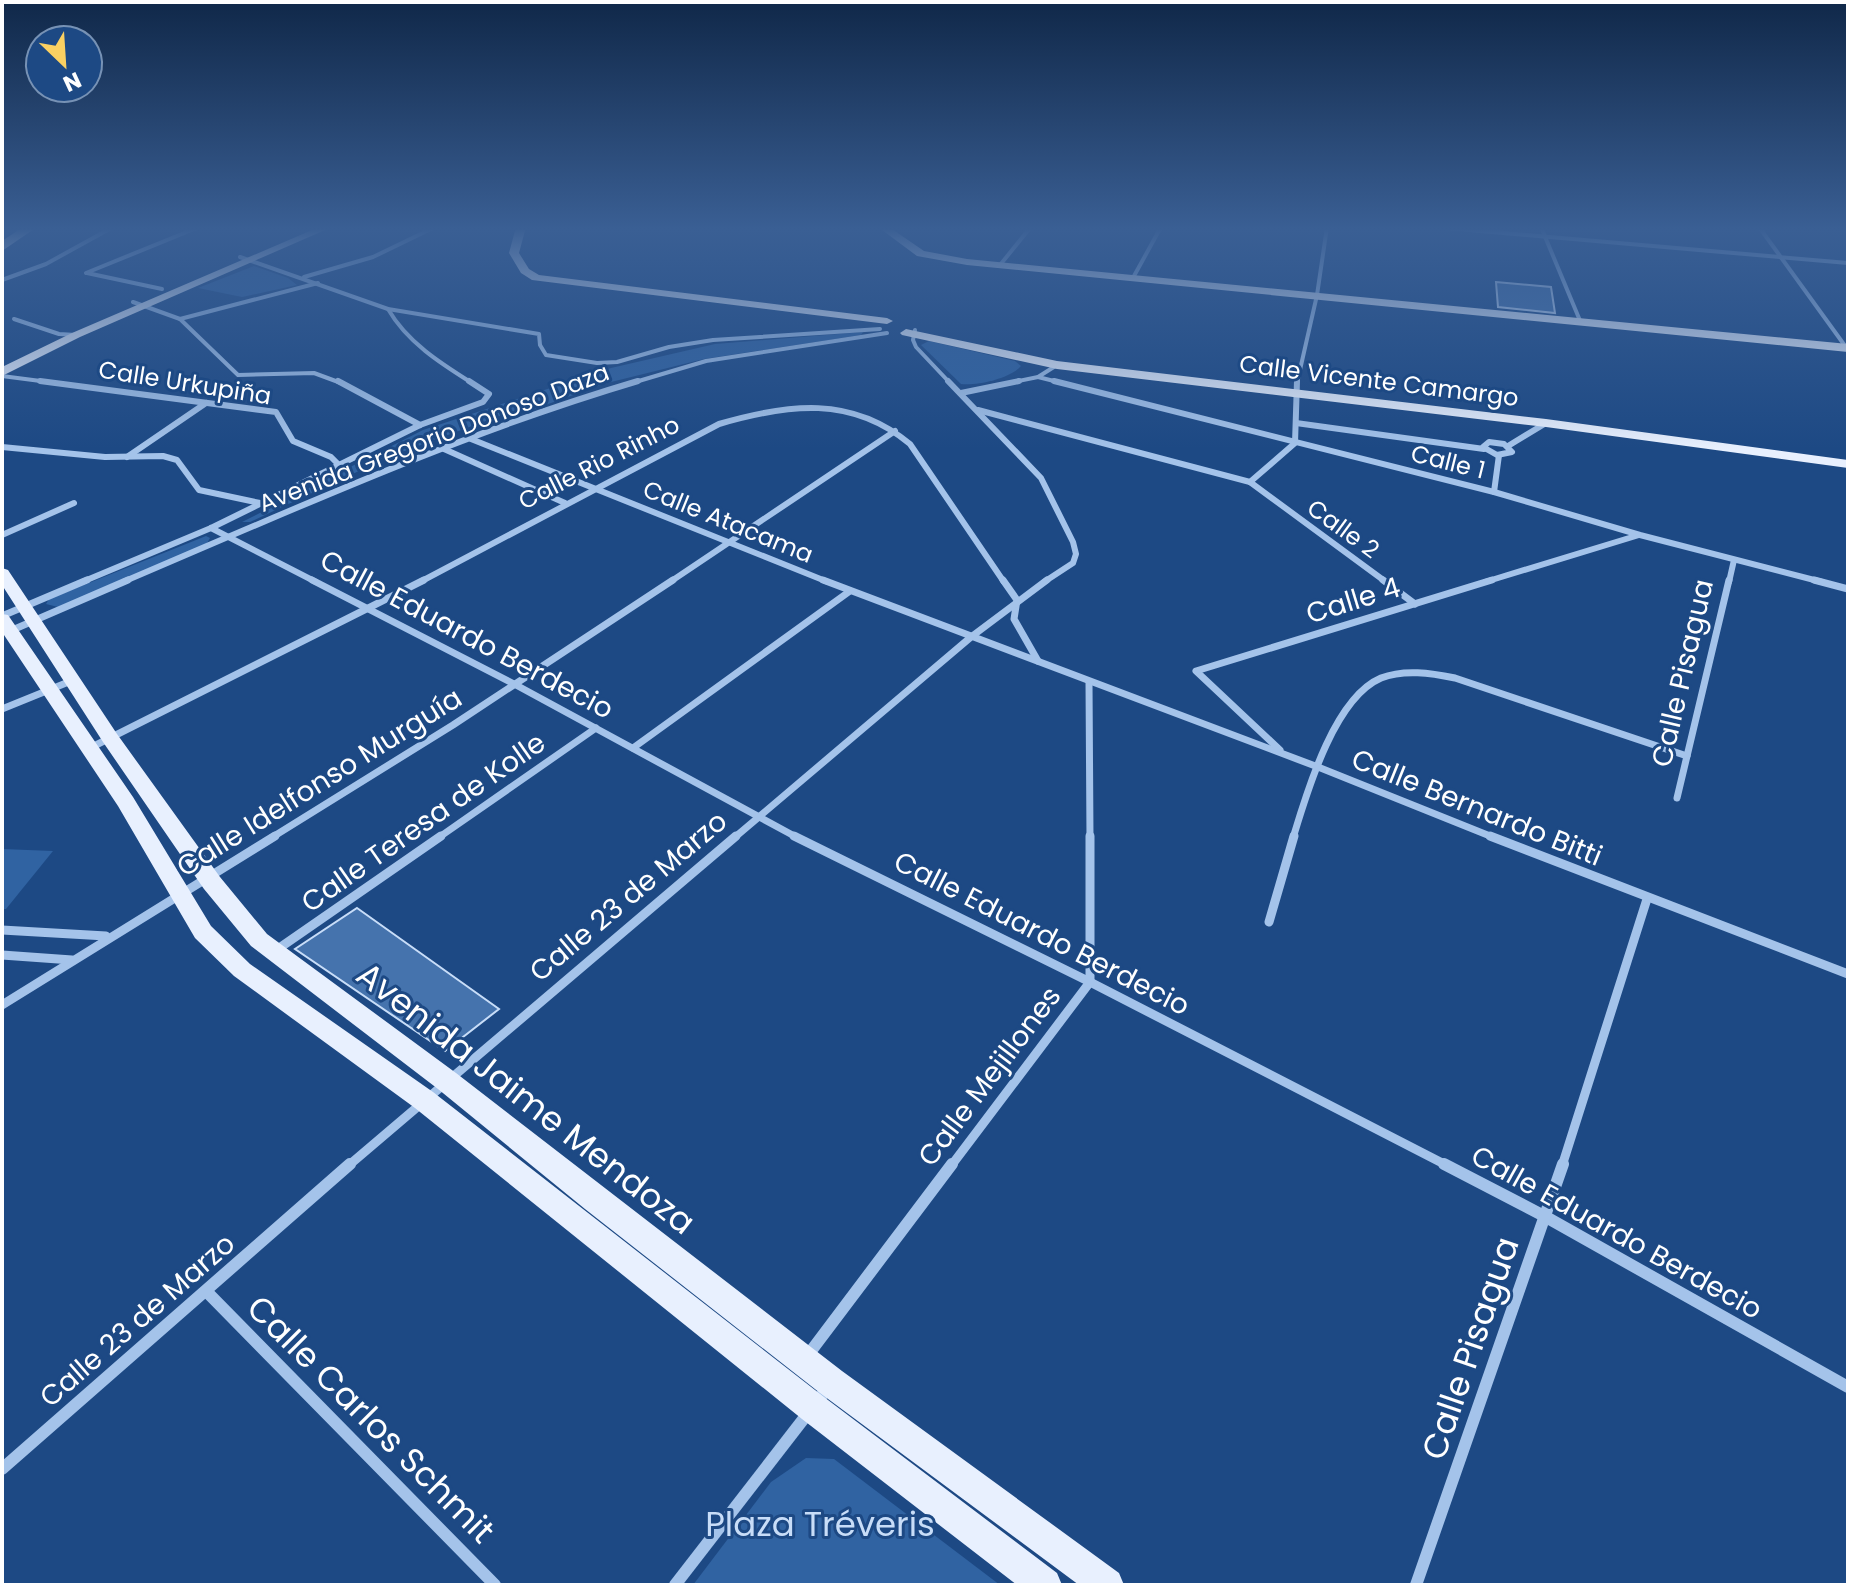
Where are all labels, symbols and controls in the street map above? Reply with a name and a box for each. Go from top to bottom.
north arrow [24,24,104,104]
text: N [58,64,86,99]
street label: Calle Vicente Camargo [1238,347,1521,414]
street label: Calle Urkupiña [96,353,274,412]
street label: Avenida Gregorio Donoso Daza [254,355,614,520]
street label: Calle Rio Rinho [513,408,685,517]
street label: Calle 1 [1407,436,1489,487]
street label: Calle Atacama [638,472,818,571]
street label: Calle 2 [1301,491,1386,566]
street label: Calle Eduardo Berdecio [313,540,620,728]
street label: Calle 4 [1301,568,1405,633]
street label: Calle Pisagua [1642,575,1723,771]
street label: Calle Idelfonso Murguía [169,679,469,886]
street label: Calle Teresa de Kolle [293,723,553,922]
street label: Calle Bernardo Bitti [1346,739,1608,876]
street label: Calle 23 de Marzo [521,802,736,991]
street label: Calle Eduardo Berdecio [887,842,1196,1025]
street label: Avenida Jaime Mendoza [346,950,706,1246]
street label: Calle Mejillones [909,978,1070,1174]
street label: Calle Eduardo Berdecio [1464,1136,1769,1329]
street label: Calle 23 de Marzo [31,1225,243,1416]
street label: Calle Pisagua [1409,1230,1531,1466]
street label: Calle Carlos Schmit [236,1284,506,1554]
park label: Plaza Tréveris [705,1500,935,1548]

